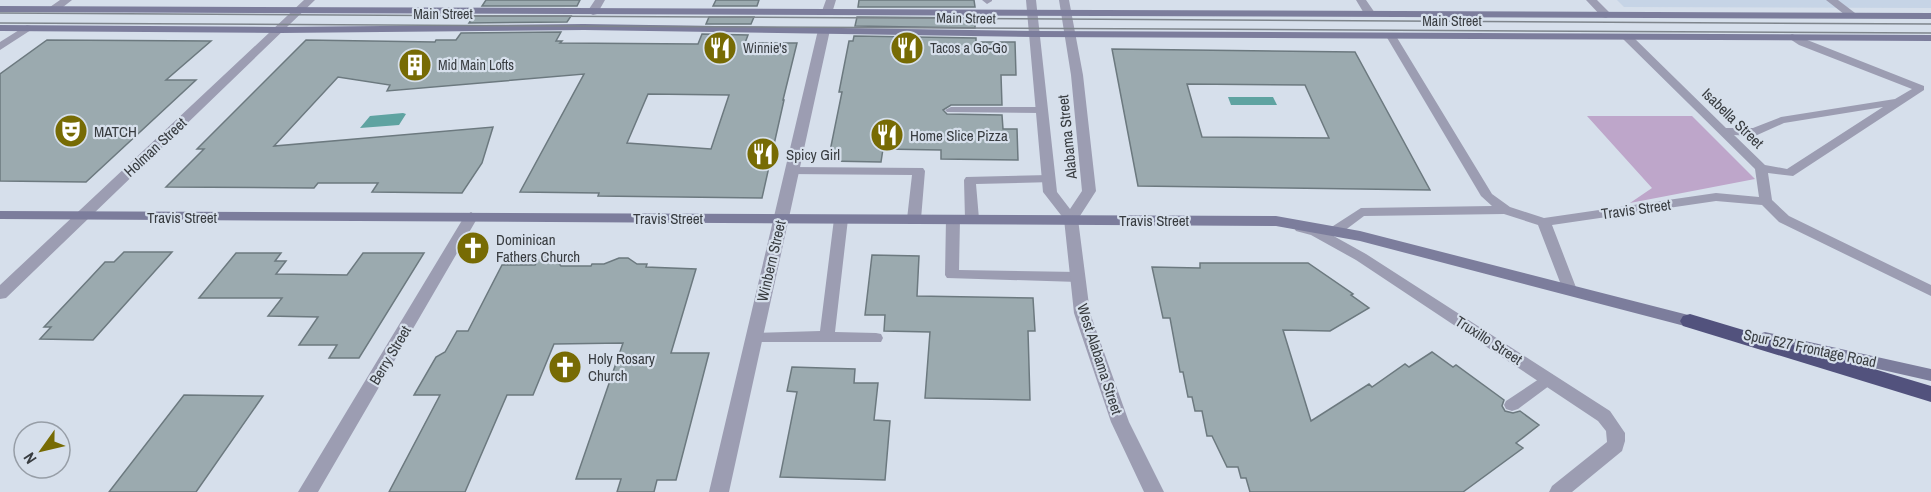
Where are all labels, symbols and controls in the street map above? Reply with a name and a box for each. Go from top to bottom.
street label: Main Street [413,5,473,23]
street label: Main Street [936,8,996,28]
street label: Main Street [1422,12,1482,30]
restaurant icon: Winnie's [702,30,738,66]
restaurant icon: Tacos a Go-Go [889,30,925,66]
place label: Winnie's [743,39,788,57]
place label: Tacos a Go-Go [930,39,1007,57]
building icon: Mid Main Lofts [397,47,433,83]
place label: Mid Main Lofts [438,56,514,74]
street label: Isabella Street [1697,83,1769,153]
street label: Alabama Street [1052,93,1082,181]
street label: Holman Street [119,112,191,181]
theatre icon: MATCH [53,113,89,149]
restaurant icon: Home Slice Pizza [869,117,905,153]
place label: MATCH [94,121,137,142]
place label: Home Slice Pizza [910,125,1008,146]
restaurant icon: Spicy Girl [745,136,781,172]
place label: Spicy Girl [786,144,840,165]
street label: Travis Street [1600,194,1673,224]
street label: Travis Street [147,207,218,228]
street label: Travis Street [633,208,704,229]
street label: Travis Street [1119,210,1190,231]
street label: Winbern Street [751,218,791,304]
place label: Dominican Fathers Church [496,229,580,267]
church icon: Dominican Fathers Church [455,230,491,266]
street label: West Alabama Street [1072,301,1128,418]
street label: Truxillo Street [1451,310,1527,370]
street label: Berry Street [364,321,416,389]
street label: Spur 527 Frontage Road [1742,324,1878,372]
place label: Holy Rosary Church [588,348,656,386]
church icon: Holy Rosary Church [547,349,583,385]
north arrow [12,420,72,480]
text: N [18,448,41,468]

